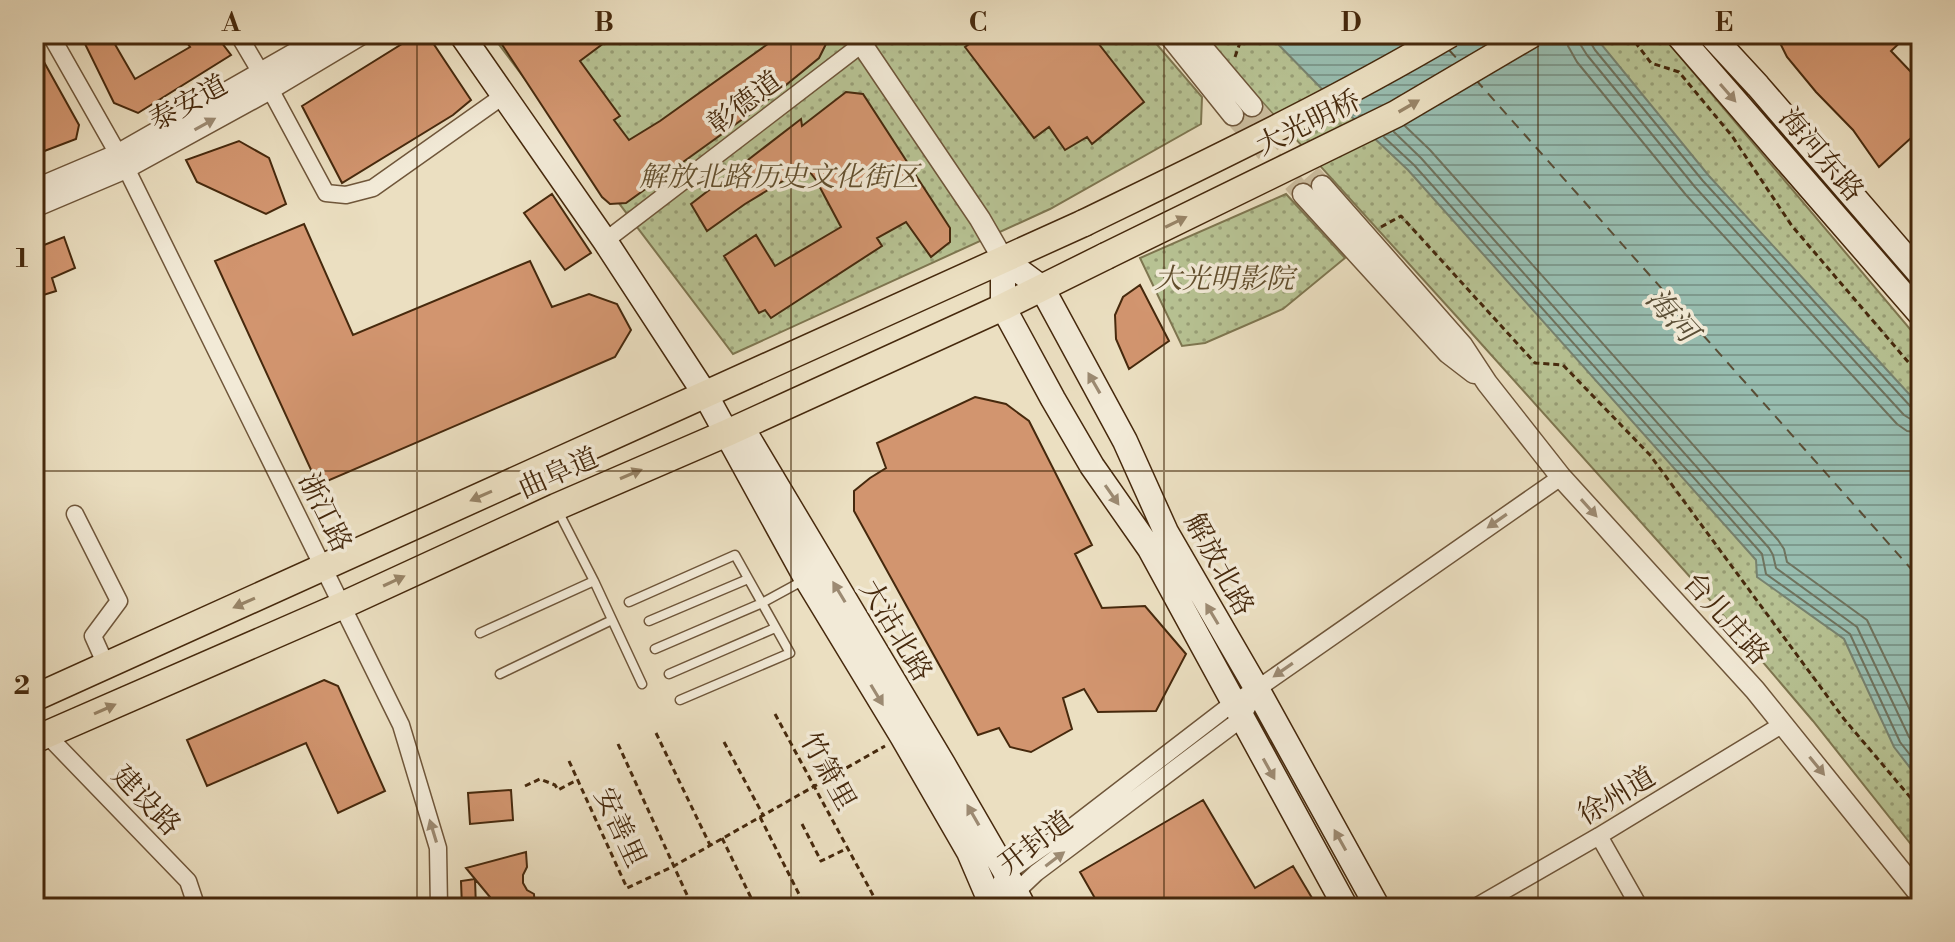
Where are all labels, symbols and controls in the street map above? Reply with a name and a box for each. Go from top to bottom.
text: A [221,7,241,39]
text: B [594,7,614,39]
text: C [969,7,987,39]
text: D [1341,7,1361,39]
text: E [1715,7,1733,39]
street label: 彰德道 [701,64,789,142]
street label: 泰安道 [144,68,234,139]
one-way arrow [1719,82,1736,102]
street label: 大光明桥 [1251,83,1367,164]
one-way arrow [1398,100,1420,114]
street label: 海河东路 [1771,101,1871,209]
one-way arrow [194,117,216,131]
park label: 解放北路历史文化街区 [639,160,922,195]
one-way arrow [1164,215,1188,229]
text: 1 [16,243,29,275]
park label: 大光明影院 [1154,262,1298,297]
water label: 海河 [1637,281,1709,354]
one-way arrow [1087,371,1101,394]
street label: 曲阜道 [513,440,604,506]
street label: 浙江路 [291,467,359,558]
one-way arrow [620,468,643,481]
one-way arrow [1104,485,1119,506]
one-way arrow [469,489,492,502]
one-way arrow [1580,499,1598,518]
street label: 解放北路 [1176,507,1261,622]
one-way arrow [1486,513,1507,528]
street label: 台儿庄路 [1675,566,1776,672]
one-way arrow [383,574,406,588]
street label: 大沽北路 [852,574,940,688]
one-way arrow [833,581,847,603]
one-way arrow [232,596,256,610]
one-way arrow [1205,603,1219,625]
one-way arrow [1273,662,1294,677]
text: 2 [14,670,30,702]
one-way arrow [870,684,884,706]
one-way arrow [94,702,117,715]
street label: 竹箫里 [792,727,863,817]
one-way arrow [1808,756,1825,776]
one-way arrow [1262,758,1276,781]
street label: 建设路 [104,759,188,843]
street label: 徐州道 [1572,760,1662,833]
street label: 安善里 [586,782,653,873]
one-way arrow [966,804,980,826]
street label: 开封道 [992,804,1080,882]
one-way arrow [426,818,439,842]
one-way arrow [1334,829,1348,851]
one-way arrow [1045,851,1066,867]

